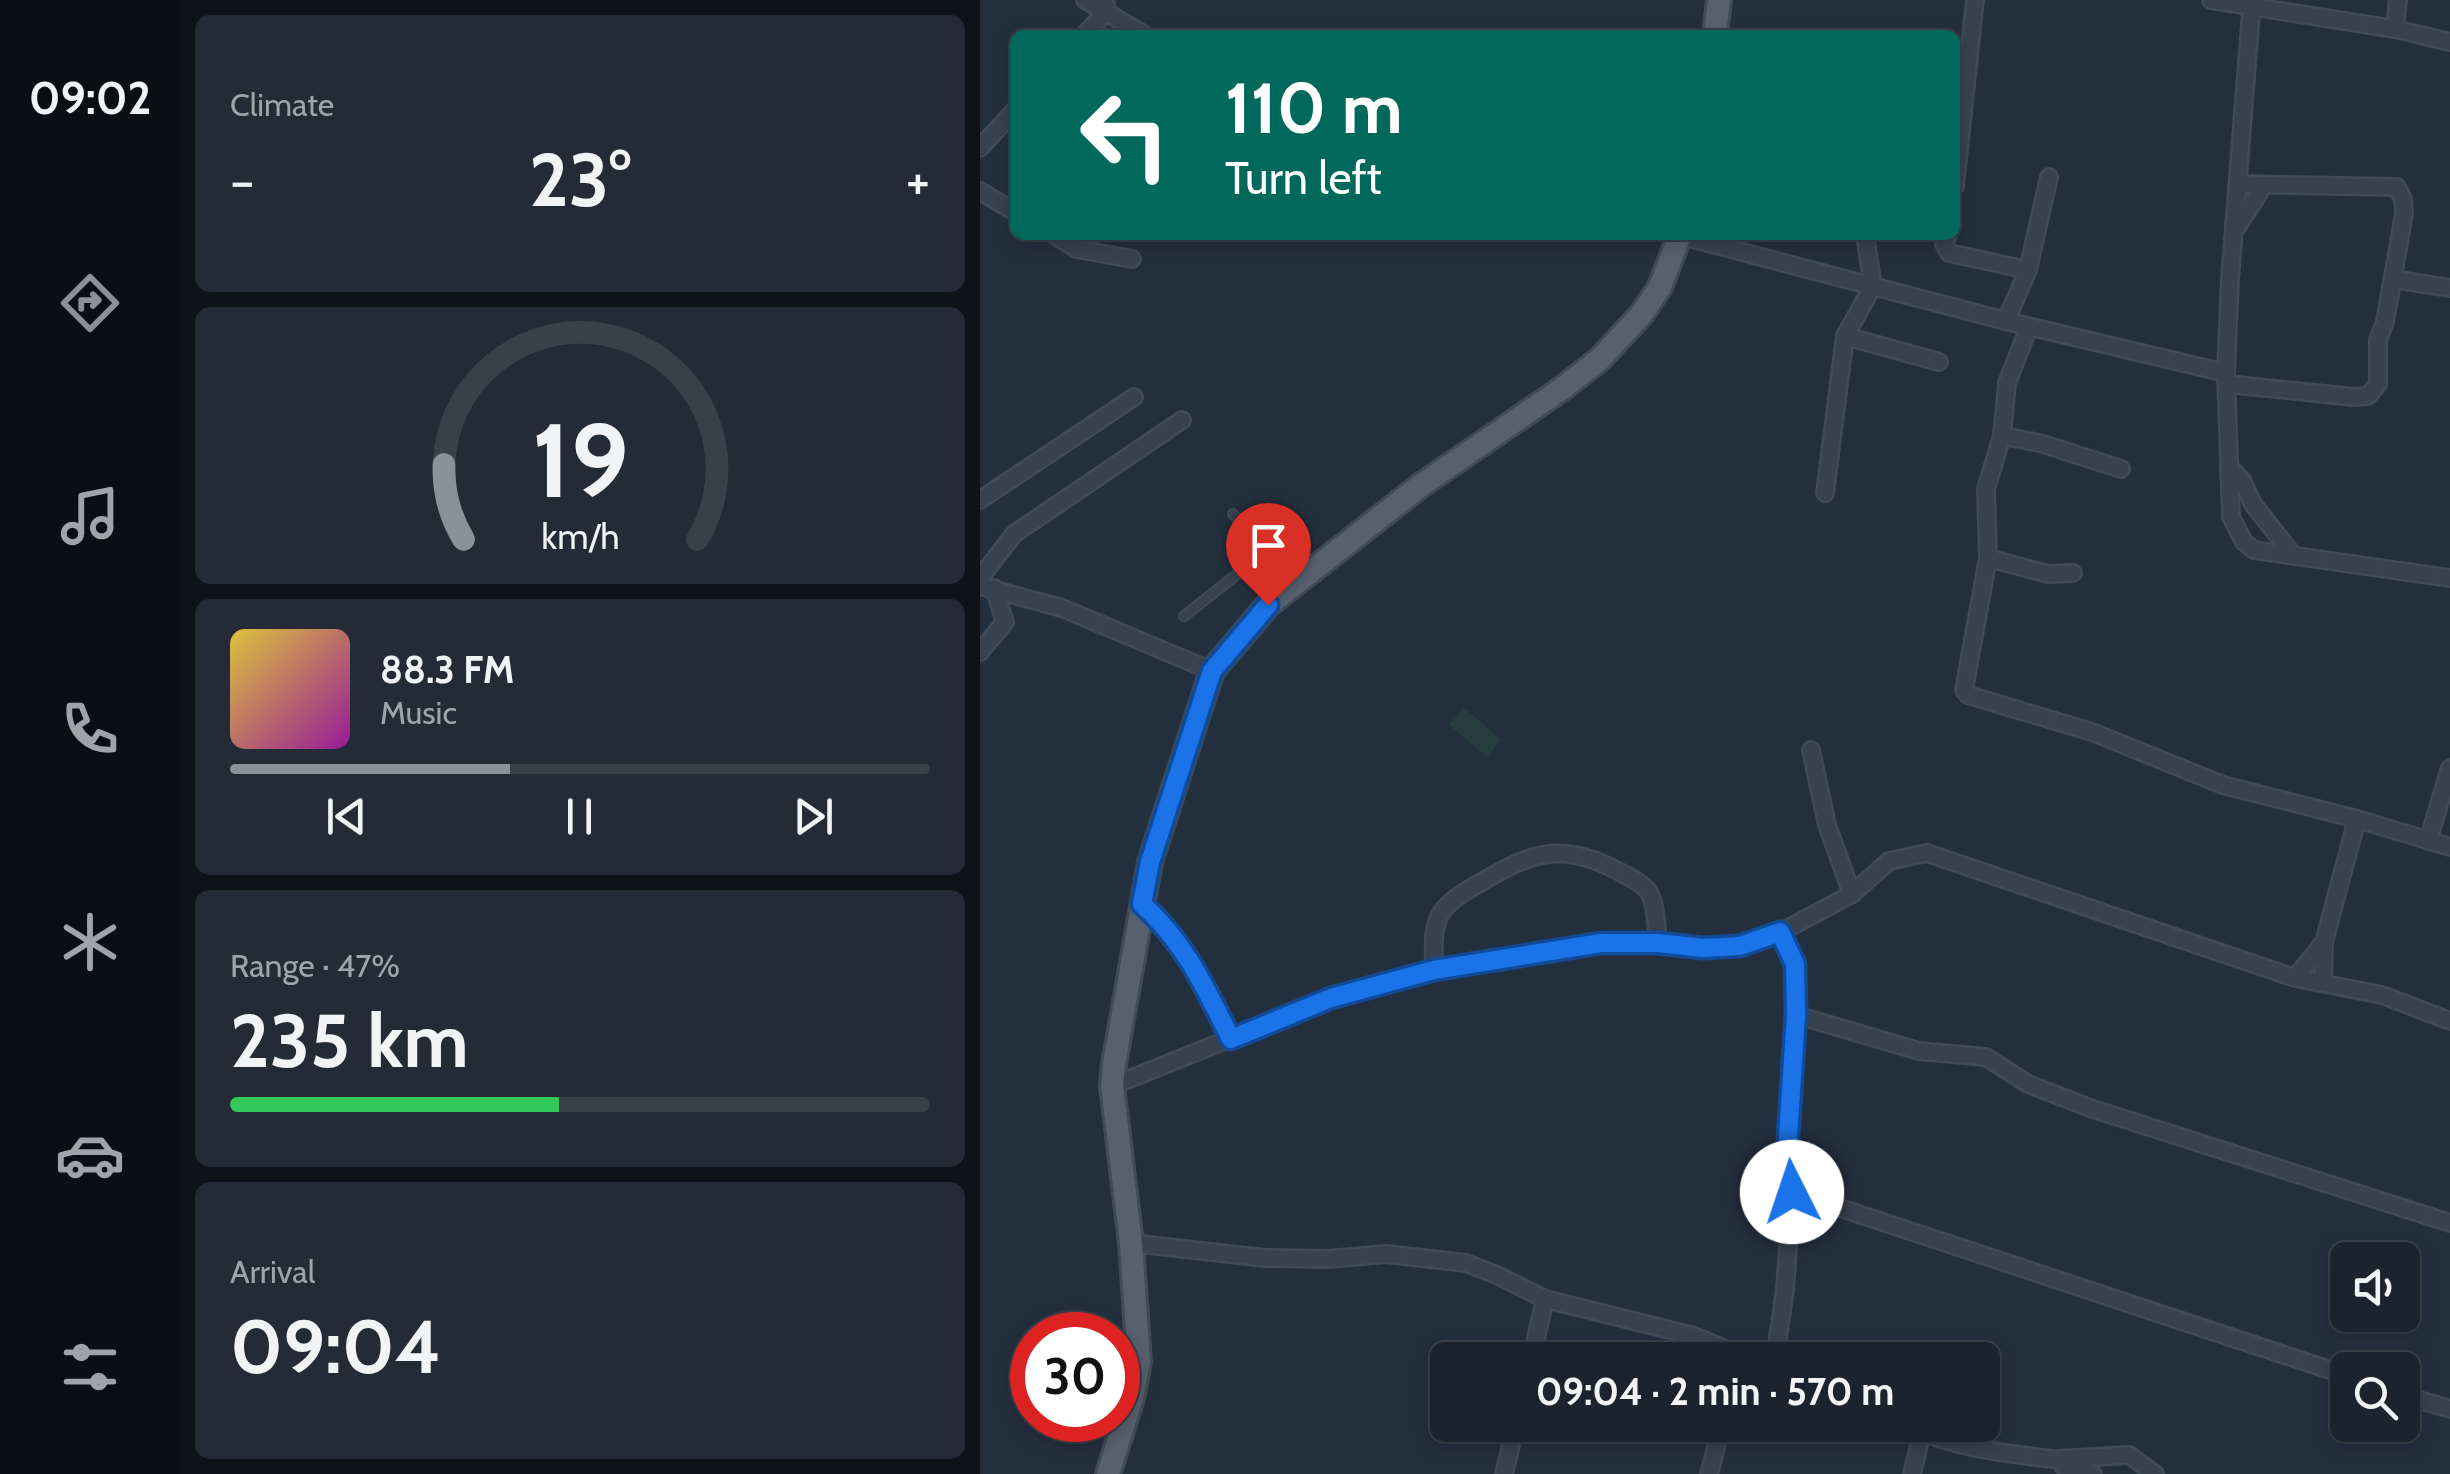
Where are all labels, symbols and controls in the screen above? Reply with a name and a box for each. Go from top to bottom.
text: 110 m [1225,65,1403,151]
icon: left [1060,70,1190,200]
text: 09:02 [29,71,151,125]
text: Climate [230,85,334,124]
text: 23° [529,134,631,225]
text: − [230,147,254,214]
text: + [906,147,930,214]
text: Turn left [1225,151,1382,205]
icon: directions [55,268,125,338]
text: 19 [532,397,628,523]
icon: music [55,481,125,551]
pin [1226,503,1311,606]
text: km/h [541,515,619,558]
icon: arrive [1241,518,1296,573]
text: 88.3 FM [380,646,514,693]
text: Music [380,693,457,732]
icon: phone [55,694,125,764]
icon: previous [319,789,374,844]
icon: pause [552,789,607,844]
icon: next [786,789,841,844]
icon: climate [55,907,125,977]
text: Range · 47% [230,946,400,985]
text: 235 km [230,995,469,1086]
icon: car [55,1120,125,1190]
position arrow [1740,1140,1844,1244]
map controls [2330,1242,2420,1442]
button: sound [2330,1242,2420,1332]
text: Arrival [230,1252,315,1291]
text: 09:04 [230,1301,441,1392]
speed limit sign: 30 [1010,1312,1140,1442]
icon: filters [55,1332,125,1402]
button: search [2330,1352,2420,1442]
text: 09:04 · 2 min · 570 m [1536,1368,1894,1415]

